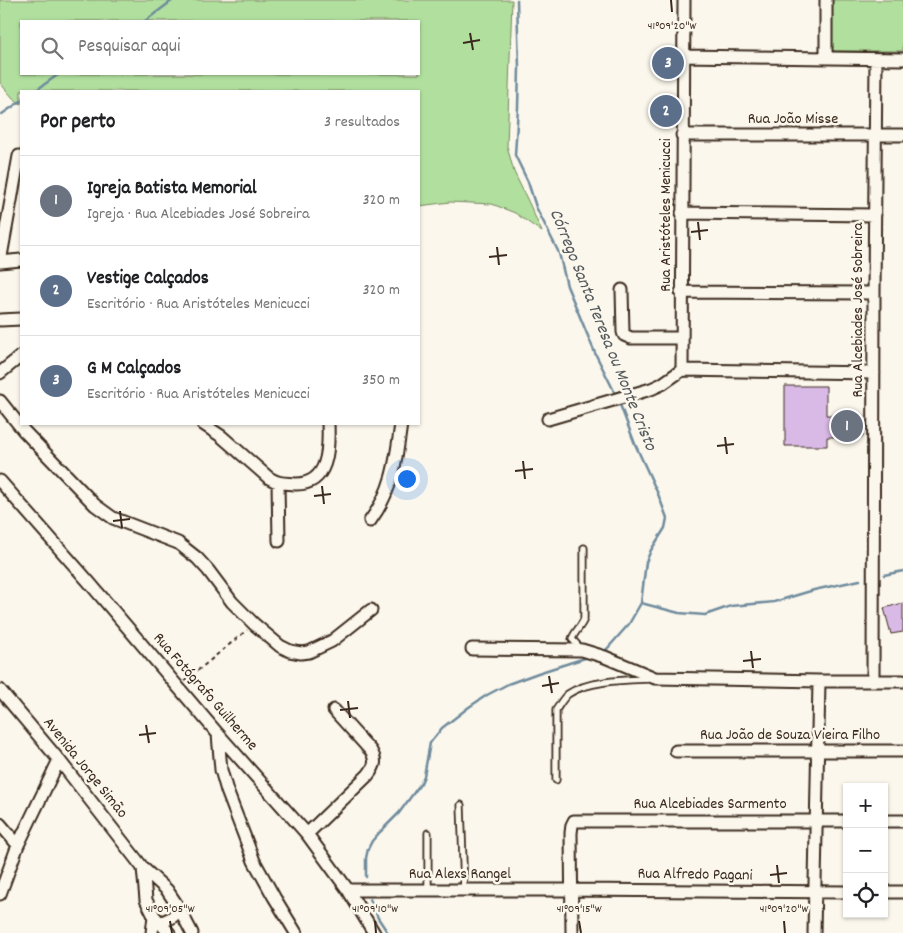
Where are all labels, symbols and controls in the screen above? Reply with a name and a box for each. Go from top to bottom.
text: 41°09'20"W [648,18,697,35]
search box [20,20,420,75]
icon: search [38,34,66,62]
text: Pesquisar aqui [78,34,180,61]
pin: 3 [652,44,684,82]
pin: 2 [650,92,682,130]
text: Por perto [40,108,115,138]
street label: Rua João Misse [748,108,838,131]
text: 3 resultados [324,111,400,134]
street label: Rua Aristóteles Menicucci [655,138,678,292]
text: Igreja Batista Memorial [87,176,257,203]
text: 1 [54,189,58,212]
text: 320 m [363,189,400,212]
text: Igreja · Rua Alcebiades José Sobreira [87,203,310,226]
water label: Córrego Santa Teresa ou Monte Cristo [542,205,662,455]
street label: Rua Alcebiades José Sobreira [847,222,870,397]
text: Vestige Calçados [87,266,209,293]
text: 2 [53,279,60,302]
text: 320 m [363,279,400,302]
text: Escritório · Rua Aristóteles Menicucci [87,293,310,316]
text: G M Calçados [87,356,181,383]
text: 3 [52,369,60,392]
text: 350 m [362,369,400,392]
text: Escritório · Rua Aristóteles Menicucci [87,383,310,406]
pin: 1 [831,407,863,445]
your location [394,466,420,492]
street label: Rua Fotógrafo Guilherme [147,628,263,756]
street label: Avenida Jorge Simão [37,713,133,823]
street label: Rua João de Souza Vieira Filho [700,724,880,747]
map controls [843,783,888,918]
button: + [843,783,888,828]
street label: Rua Alcebiades Sarmento [633,793,787,816]
button: − [843,828,888,873]
street label: Rua Alfredo Pagani [637,862,753,888]
street label: Rua Alexs Rangel [409,863,511,886]
button: locate [843,873,888,918]
text: 41°09'05"W [145,901,195,918]
text: 41°09'10"W [352,901,398,918]
text: 41°09'15"W [556,901,602,918]
text: 41°09'20"W [760,901,809,918]

